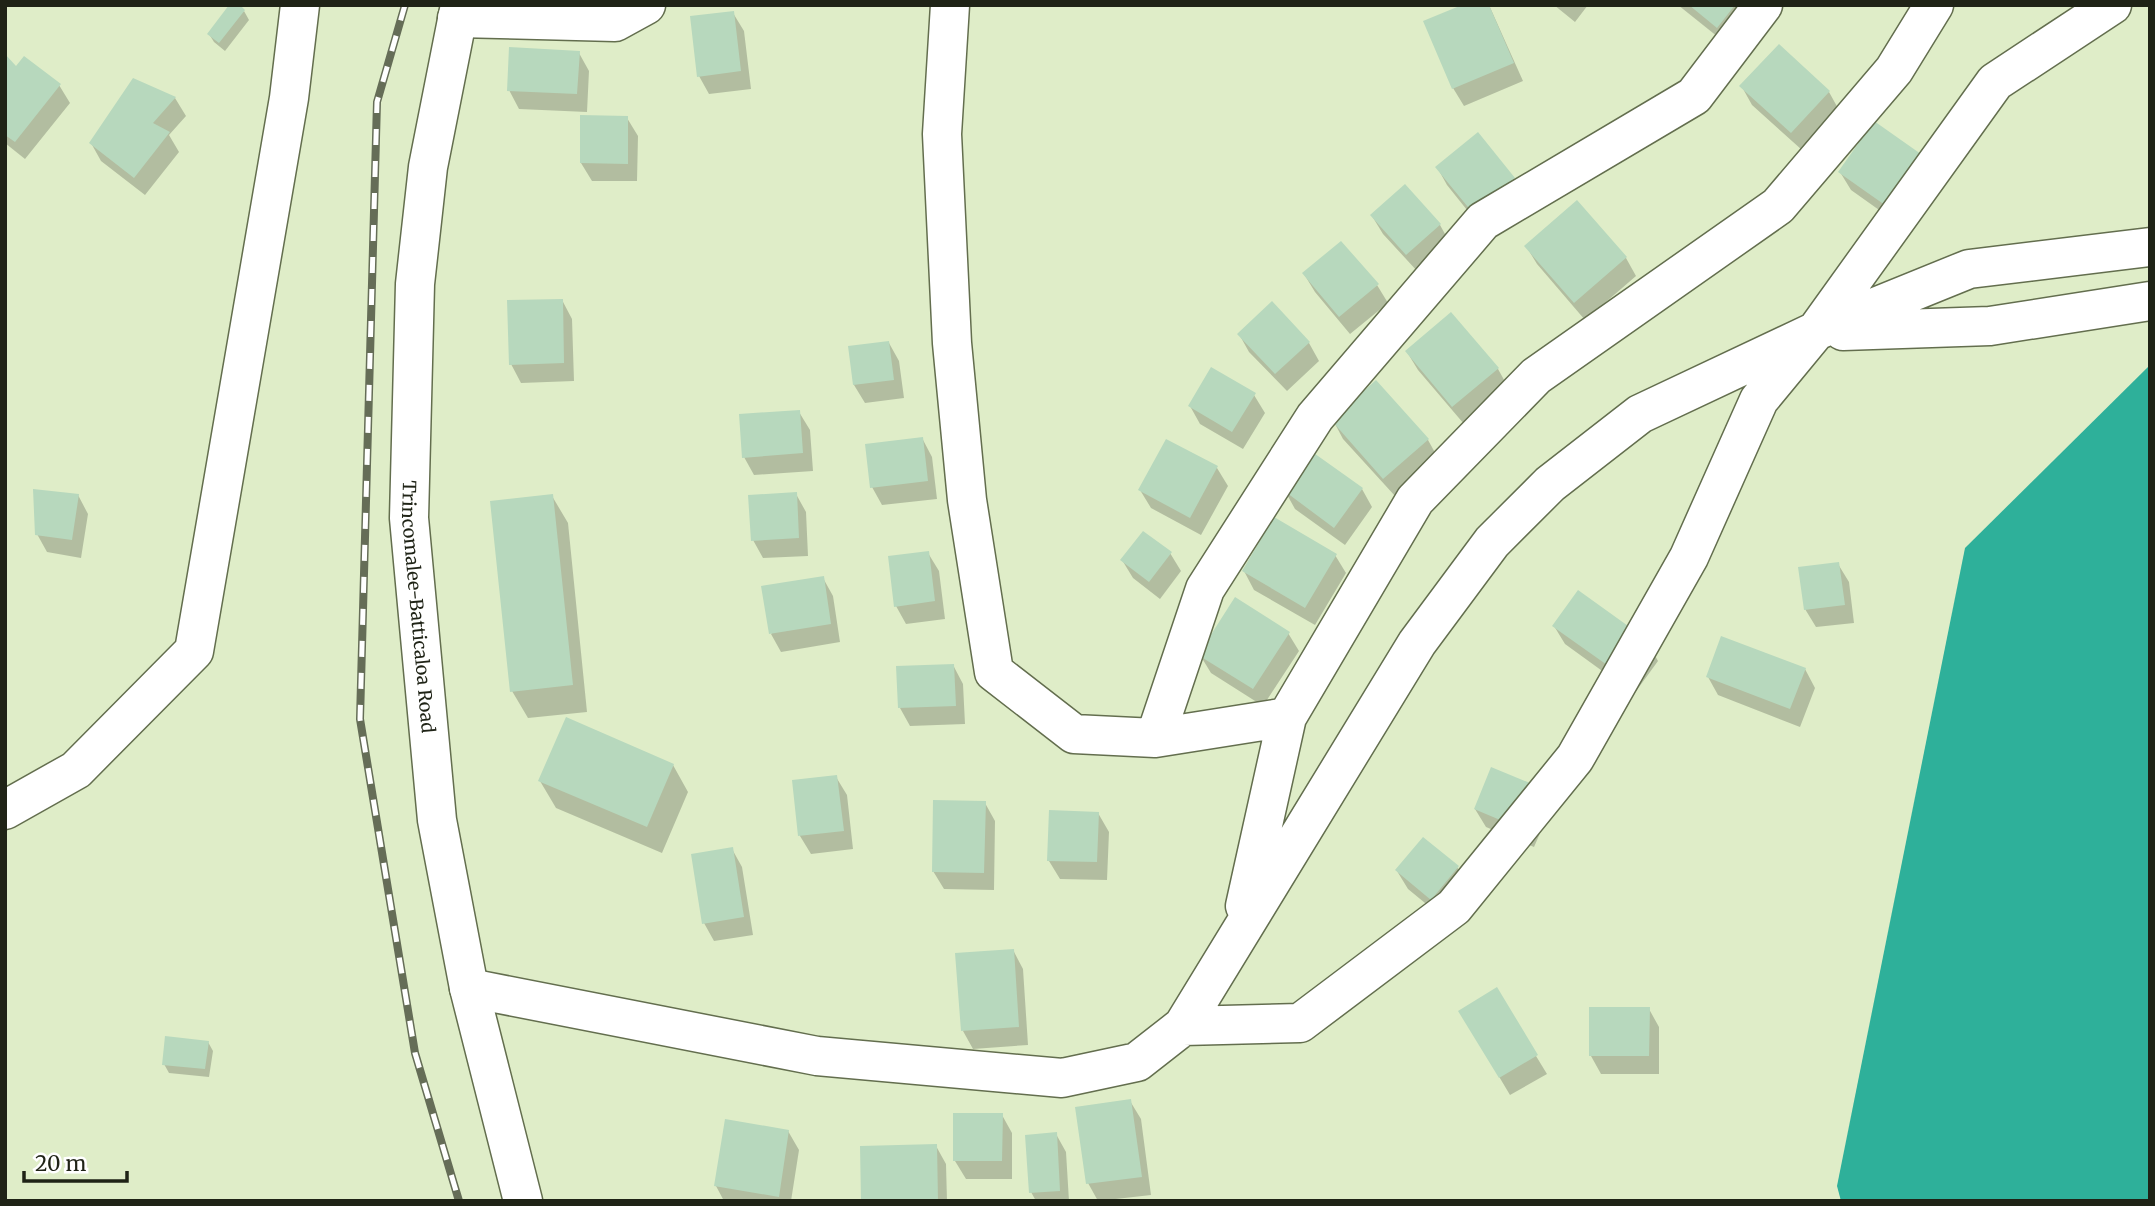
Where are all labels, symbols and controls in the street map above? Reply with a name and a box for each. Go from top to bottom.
street label: Trincomalee-Batticaloa Road [397,480,440,734]
scale bar [24,1140,128,1184]
text: 20 m [35,1150,87,1177]

